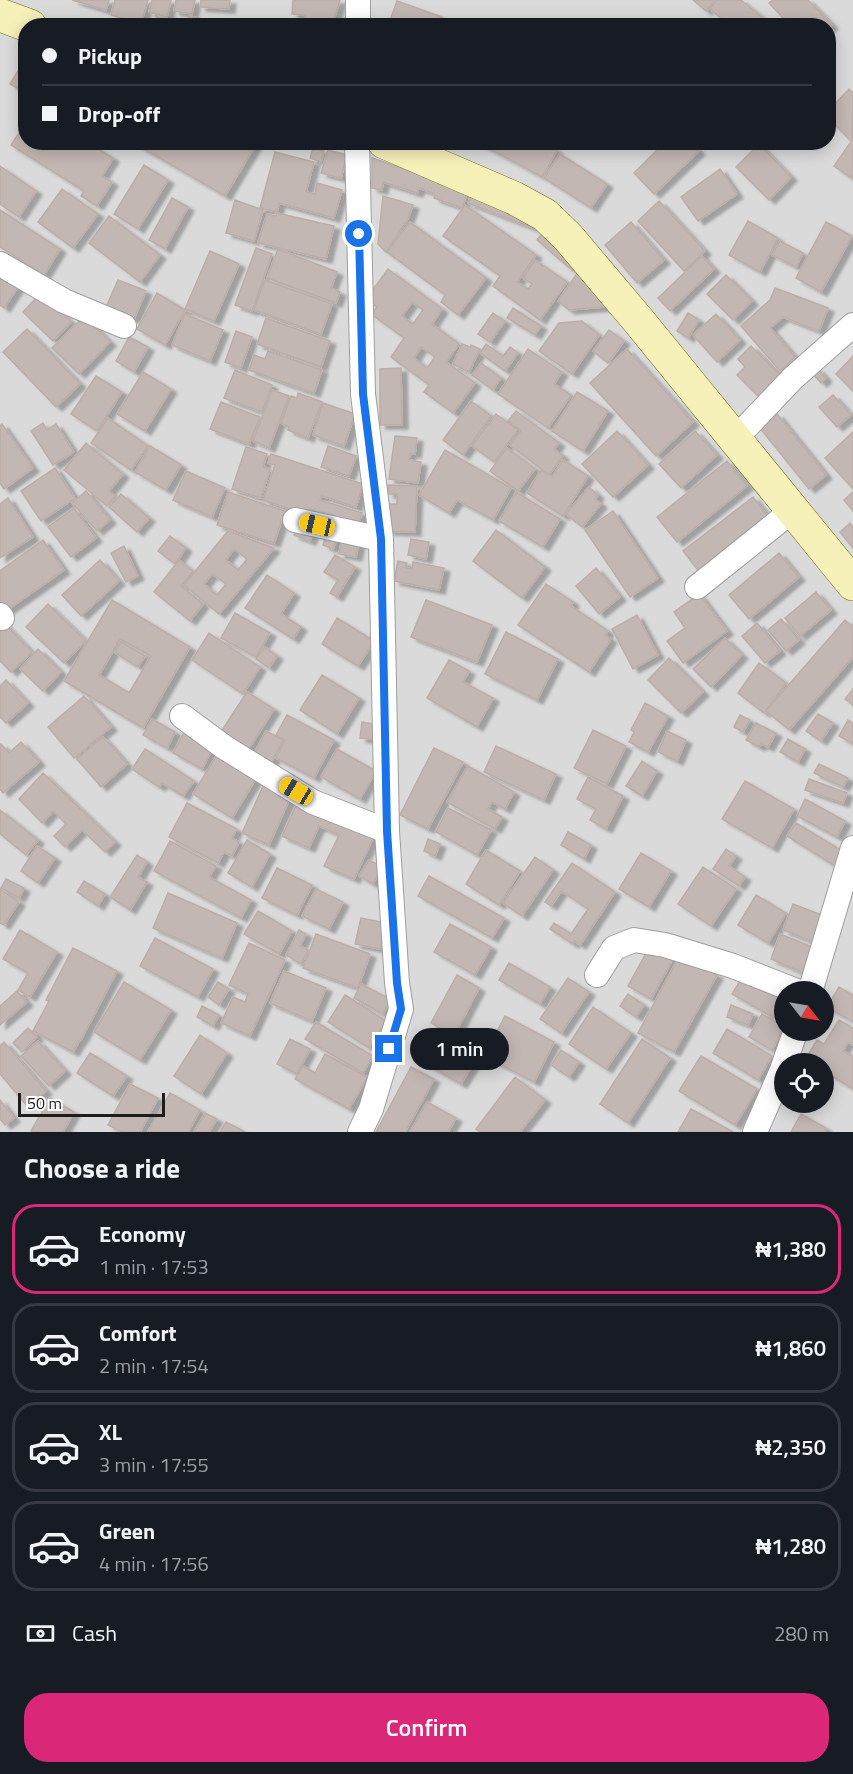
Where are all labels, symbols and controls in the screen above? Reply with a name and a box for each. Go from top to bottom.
text: Pickup [78,39,142,73]
text: Drop-off [78,97,160,131]
route start [345,220,372,247]
car [297,512,337,538]
car [276,774,316,808]
north arrow [774,981,834,1041]
map controls [774,981,834,1113]
callout: 1 min [410,1028,509,1070]
text: 1 min [435,1033,484,1064]
route end [375,1035,402,1062]
button: locate [774,1053,834,1113]
scale bar [18,1090,165,1118]
text: 50 m [27,1091,62,1115]
text: Choose a ride [24,1147,180,1188]
text: Economy [99,1217,186,1251]
icon: car [27,1222,81,1276]
text: ₦1,380 [755,1232,826,1266]
text: 1 min · 17:53 [99,1251,209,1282]
text: Comfort [99,1316,177,1350]
icon: car [27,1321,81,1375]
text: ₦1,860 [755,1331,826,1365]
text: 2 min · 17:54 [99,1350,209,1381]
text: XL [99,1415,122,1449]
icon: car [27,1420,81,1474]
text: ₦2,350 [755,1430,826,1464]
text: 3 min · 17:55 [99,1449,209,1480]
text: Green [99,1514,155,1548]
icon: car [27,1519,81,1573]
text: ₦1,280 [755,1529,826,1563]
text: 4 min · 17:56 [99,1548,209,1579]
text: Cash [72,1616,117,1650]
icon: cash [24,1617,57,1650]
text: 280 m [774,1618,829,1649]
button: Confirm [24,1693,829,1762]

